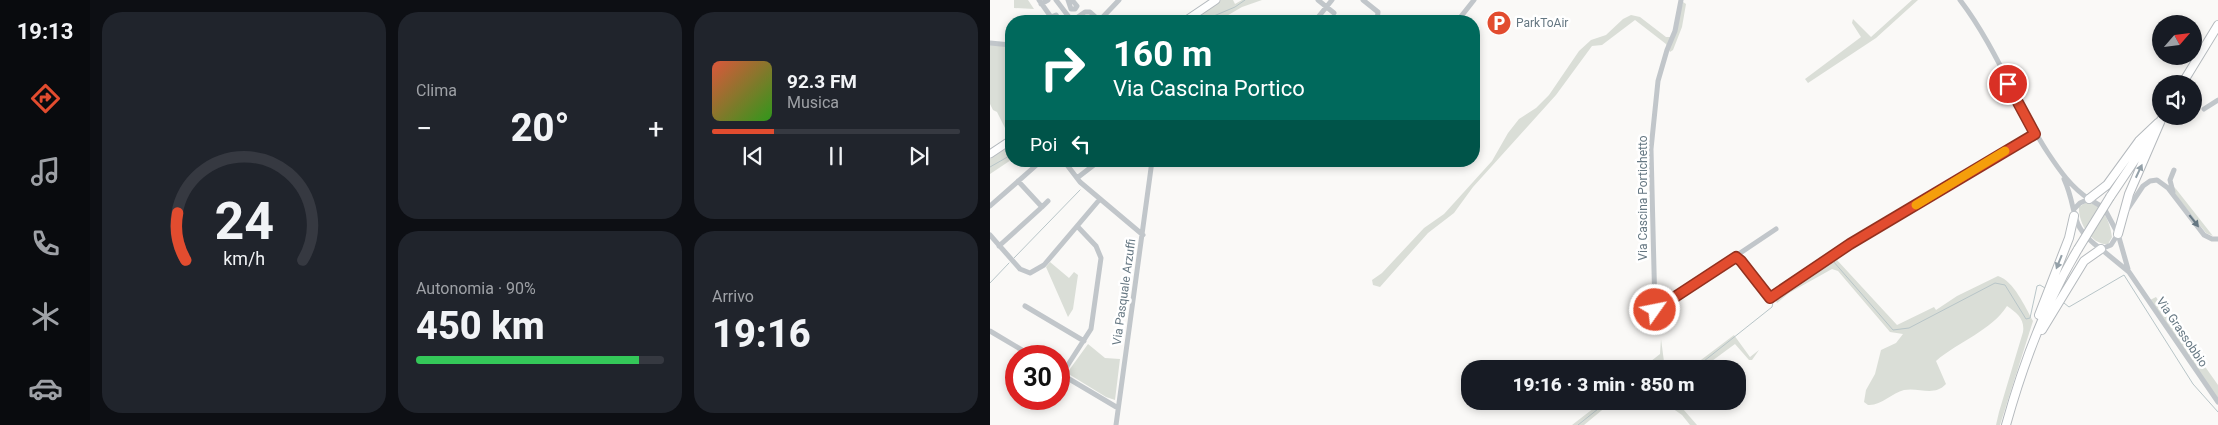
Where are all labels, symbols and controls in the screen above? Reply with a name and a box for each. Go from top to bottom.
parking icon: ParkToAir [1486,10,1512,36]
north arrow [2152,15,2202,65]
map controls [2152,15,2202,125]
place label: ParkToAir [1516,16,1568,30]
text: 19:13 [17,19,73,44]
text: 160 m [1113,34,1212,75]
icon: right [1030,35,1095,100]
pin [1987,63,2029,105]
text: 92.3 FM [787,70,857,93]
icon: arrive [1994,70,2022,98]
button: sound [2152,75,2202,125]
text: Via Cascina Portico [1113,76,1305,101]
icon: directions [28,81,63,116]
text: Clima [416,81,457,100]
text: Musica [787,93,839,112]
text: 20° [511,106,569,150]
text: − [416,112,432,145]
text: + [648,112,664,145]
icon: left [1067,130,1095,158]
text: Poi [1030,133,1057,156]
street label: Via Cascina Portichetto [1636,135,1650,261]
icon: previous [739,142,767,170]
icon: pause [822,142,850,170]
icon: next [905,142,933,170]
icon: music [28,154,63,189]
one-way arrow [2135,164,2143,178]
text: 24 [214,191,274,252]
one-way arrow [2188,214,2199,227]
icon: phone [28,226,63,261]
street label: Via Pasquale Arzuffi [1110,238,1138,346]
text: km/h [223,248,265,269]
one-way arrow [2054,255,2062,269]
text: Autonomia · 90% [416,279,536,298]
position arrow [1628,283,1680,335]
text: Arrivo [712,287,754,306]
street label: Via Grassobbio [2154,294,2211,370]
icon: climate [28,299,63,334]
text: 450 km [416,304,545,348]
text: 19:16 [712,312,811,356]
speed limit sign: 30 [1005,345,1070,410]
icon: car [28,371,63,406]
text: 19:16 · 3 min · 850 m [1512,373,1695,396]

